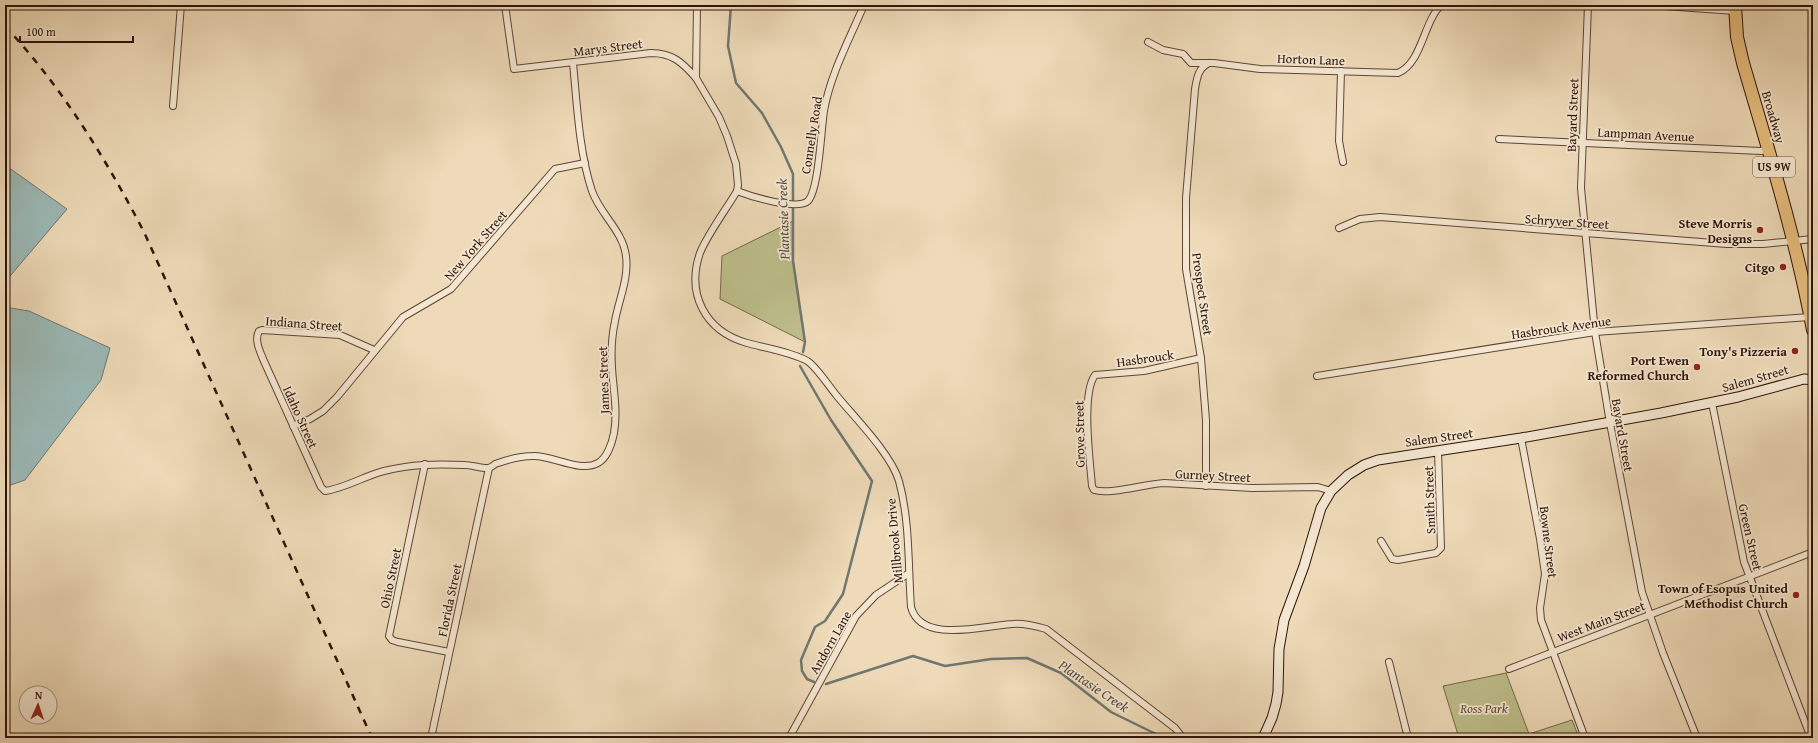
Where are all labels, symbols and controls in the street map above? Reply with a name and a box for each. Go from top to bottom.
scale bar [20,18,133,44]
text: 100 m [26,23,56,40]
street label: Marys Street [572,34,644,61]
street label: Horton Lane [1277,49,1345,70]
street label: Bayard Street [1562,77,1583,152]
street label: Broadway [1757,89,1790,146]
street label: Connelly Road [796,95,827,175]
street label: Lampman Avenue [1597,122,1695,147]
road number: US 9W [1753,157,1795,177]
water label: Plantasie Creek [772,177,794,261]
street label: New York Street [439,206,512,285]
street label: Schryver Street [1524,209,1610,234]
place label: Steve Morris Designs [1679,214,1752,248]
marker: Steve Morris Designs [1755,225,1765,235]
street label: Prospect Street [1187,252,1218,337]
place label: Citgo [1745,258,1775,277]
marker: Citgo [1778,262,1788,272]
street label: Indiana Street [265,311,344,336]
street label: Hasbrouck Avenue [1510,311,1612,344]
place label: Tony's Pizzeria [1699,342,1787,361]
street label: James Street [593,345,614,416]
street label: Hasbrouck [1115,345,1175,372]
marker: Tony's Pizzeria [1790,346,1800,356]
place label: Port Ewen Reformed Church [1588,351,1689,385]
street label: Salem Street [1720,360,1791,397]
marker: Port Ewen Reformed Church [1692,362,1702,372]
street label: Idaho Street [278,383,323,452]
street label: Bayard Street [1607,397,1638,474]
street label: Grove Street [1069,400,1090,468]
street label: Salem Street [1404,423,1475,452]
street label: Gurney Street [1175,464,1252,487]
street label: Smith Street [1419,465,1440,534]
street label: Millbrook Drive [881,498,908,584]
street label: Green Street [1734,502,1768,573]
street label: Bowne Street [1535,505,1562,579]
street label: Ohio Street [375,546,406,610]
street label: Florida Street [432,561,467,638]
place label: Town of Esopus United Methodist Church [1658,579,1789,613]
marker: Town of Esopus United Methodist Church [1791,590,1801,600]
street label: West Main Street [1554,596,1648,647]
street label: Andorn Lane [805,607,856,677]
water label: Plantasie Creek [1054,654,1134,717]
north arrow [18,685,58,725]
text: N [34,687,43,703]
park label: Ross Park [1459,699,1508,718]

